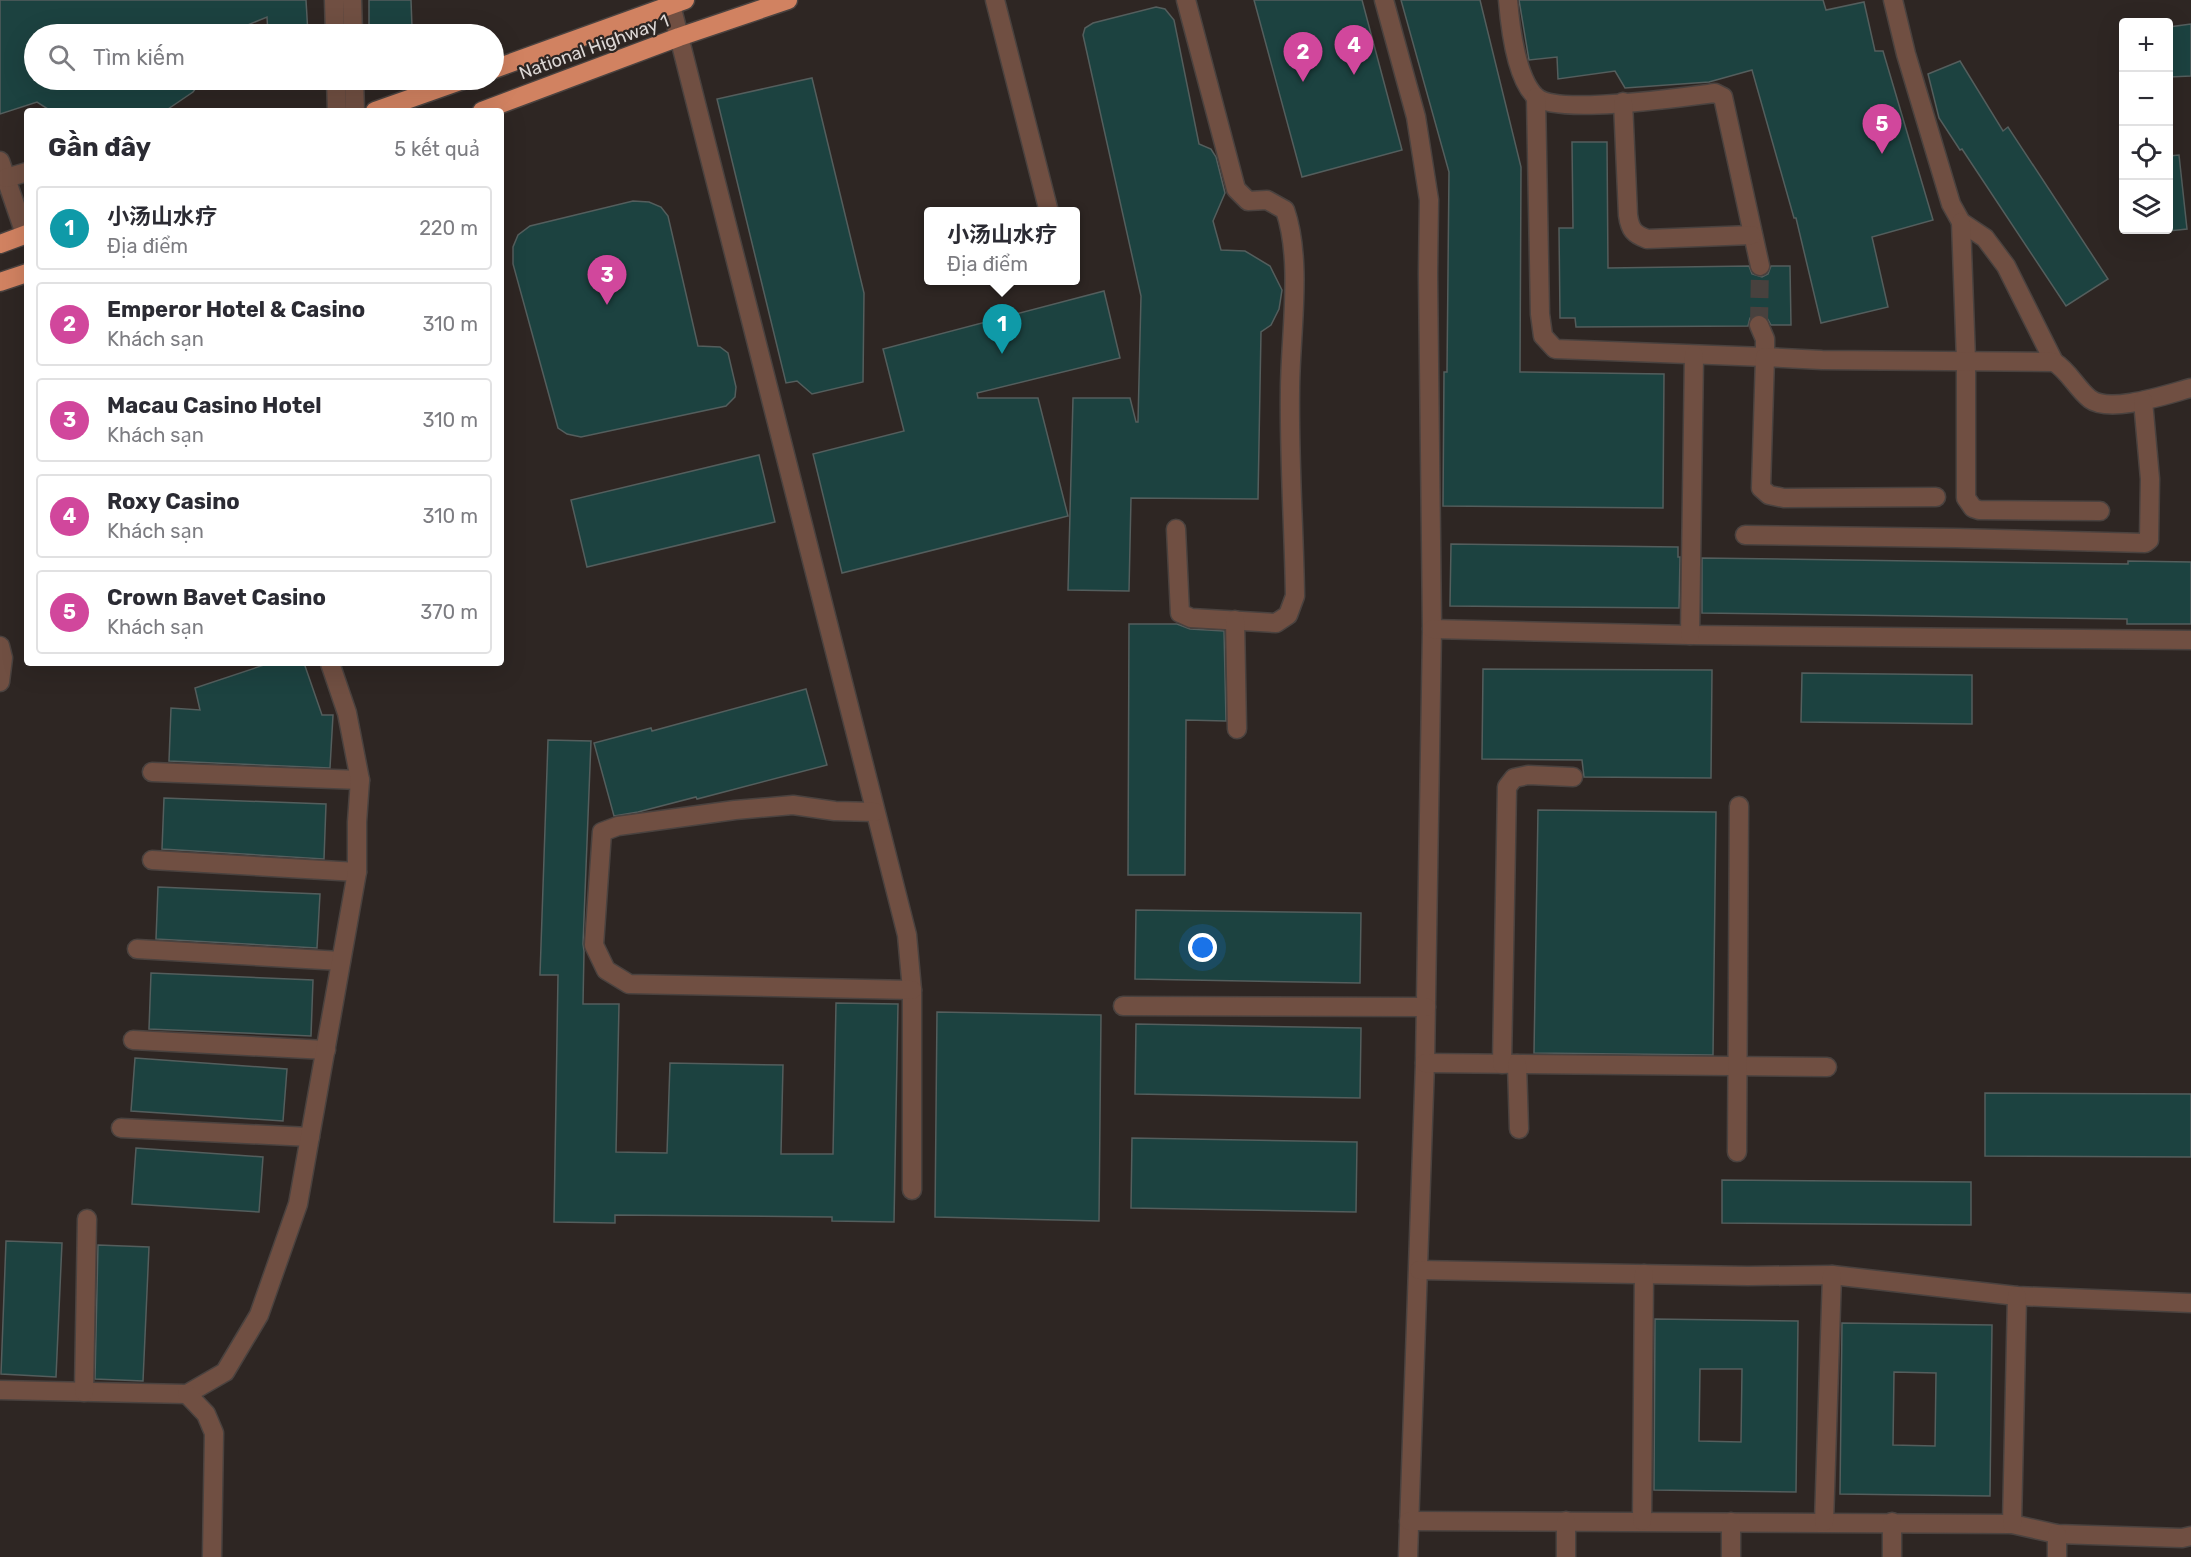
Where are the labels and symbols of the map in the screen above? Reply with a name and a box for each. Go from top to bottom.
street label: National Highway 1 [516,10,672,84]
pin: 4 [1334,26,1374,75]
pin: 2 [1284,32,1322,82]
pin: 5 [1862,104,1902,154]
pin: 3 [588,256,626,305]
pin: 1 [982,304,1022,354]
your location [1188,933,1217,962]

